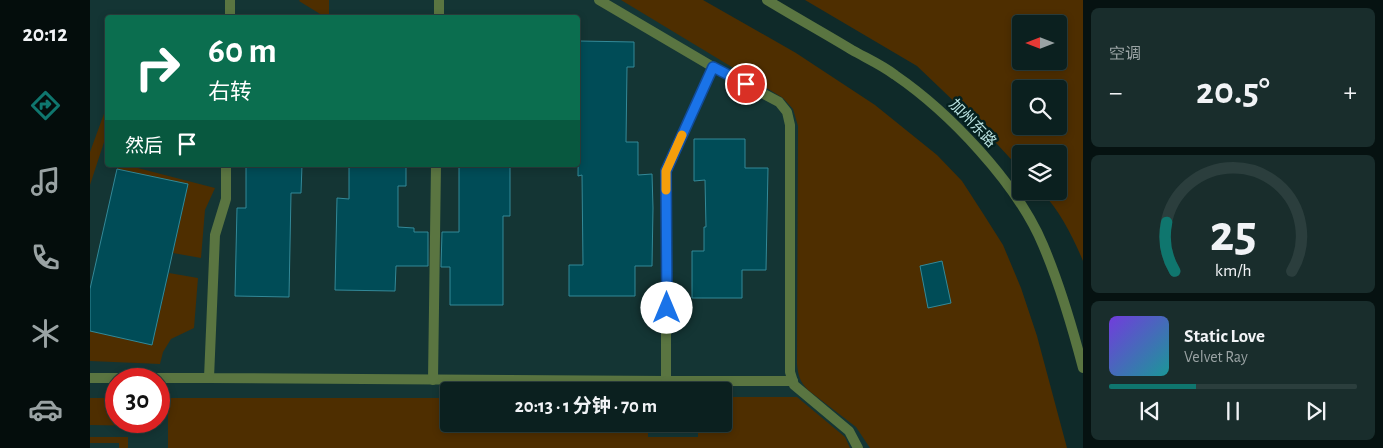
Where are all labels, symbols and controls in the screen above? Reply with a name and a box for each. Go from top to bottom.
north arrow [1012,15,1068,70]
map controls [1012,15,1067,200]
text: 20:12 [22,23,68,45]
text: 60 m [208,34,277,69]
icon: right [125,35,190,100]
text: 空调 [1109,46,1141,62]
pin [725,63,767,105]
icon: arrive [732,70,760,98]
text: 20.5° [1196,73,1270,111]
text: − [1109,79,1122,107]
text: + [1344,79,1357,107]
button: search [1012,80,1067,135]
text: 右转 [208,81,252,103]
icon: directions [28,88,63,123]
street label: 加州东路 [946,95,1000,150]
icon: arrive [173,130,201,158]
text: 然后 [125,137,163,156]
button: layers [1012,145,1067,200]
icon: music [28,164,63,199]
text: 25 [1210,208,1256,260]
icon: phone [28,240,63,275]
text: km/h [1215,262,1251,280]
position arrow [640,281,692,333]
icon: climate [28,316,63,351]
text: Static Love [1184,327,1265,346]
text: Velvet Ray [1184,349,1248,365]
speed limit sign: 30 [105,368,170,433]
icon: car [28,392,63,427]
text: 20:13 · 1 分钟 · 70 m [515,397,657,416]
icon: previous [1136,397,1164,425]
icon: pause [1219,397,1247,425]
icon: next [1302,397,1330,425]

